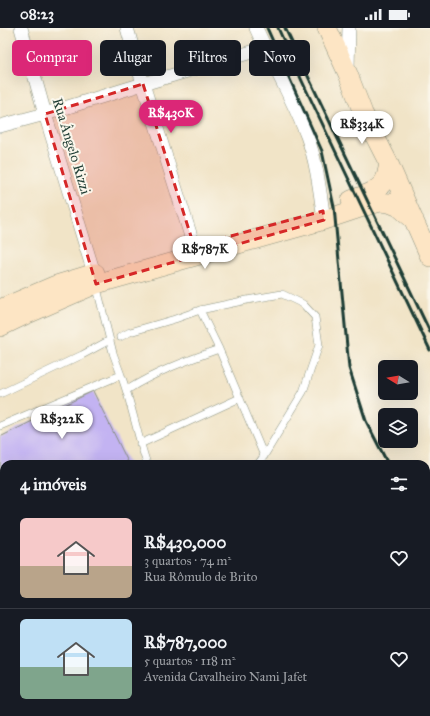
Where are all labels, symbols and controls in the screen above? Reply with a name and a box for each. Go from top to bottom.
text: 08:23 [20,5,54,23]
chip: Comprar [12,40,92,76]
chip: Alugar [100,40,166,76]
chip: Filtros [174,40,241,76]
chip: Novo [249,40,310,76]
street label: Rua Ângelo Rizzi [49,96,95,197]
pin: R$430K [138,100,204,134]
text: R$430K [148,105,194,121]
pin: R$334K [329,111,395,145]
text: R$334K [340,116,384,132]
pin: R$787K [172,236,238,270]
text: R$787K [182,241,228,257]
north arrow [378,360,418,400]
map controls [378,360,418,448]
pin: R$322K [29,406,95,440]
button: layers [378,408,418,448]
text: R$322K [40,411,84,427]
icon: filters [388,473,410,495]
text: 4 imóveis [20,474,87,495]
text: R$430,000 [144,532,226,553]
icon: home [52,534,100,582]
icon: heart [388,547,410,569]
text: 3 quartos · 74 m² [144,553,231,569]
text: Rua Rômulo de Brito [144,569,258,585]
text: R$787,000 [144,632,227,653]
icon: home [52,635,100,683]
icon: heart [388,648,410,670]
text: 5 quartos · 118 m² [144,653,235,669]
text: Avenida Cavalheiro Nami Jafet [144,669,307,685]

